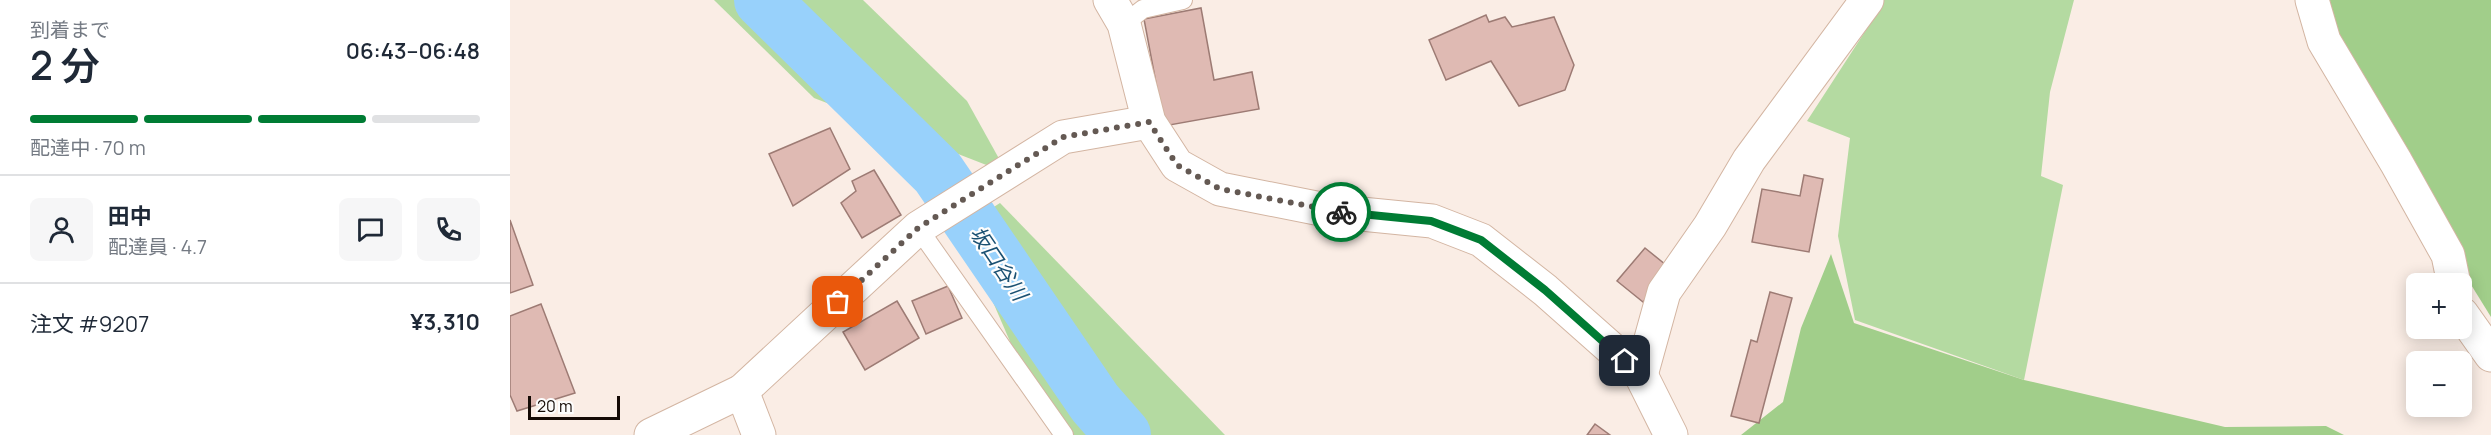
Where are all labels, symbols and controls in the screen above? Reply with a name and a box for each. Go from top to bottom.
text: 到着まで [30,16,110,43]
text: 06:43–06:48 [346,36,480,66]
text: 2 分 [30,38,100,92]
text: 配達中 · 70 m [30,134,146,161]
courier [1311,182,1371,242]
icon: bike [1325,196,1358,229]
button: person [30,198,93,261]
button: chat [339,198,402,261]
button: phone [417,198,480,261]
text: 田中 [108,201,152,231]
water label: 坂口谷川 [964,220,1035,307]
text: 配達員 · 4.7 [108,233,207,260]
map controls [2406,273,2472,417]
button: + [2406,273,2472,339]
pin [812,276,863,327]
icon: bag [821,285,854,318]
text: ¥3,310 [410,307,480,337]
text: 注文 #9207 [30,309,149,339]
pin [1599,335,1650,386]
icon: home [1608,344,1641,377]
button: − [2406,351,2472,417]
scale bar [528,393,620,420]
text: 20 m [537,395,573,417]

